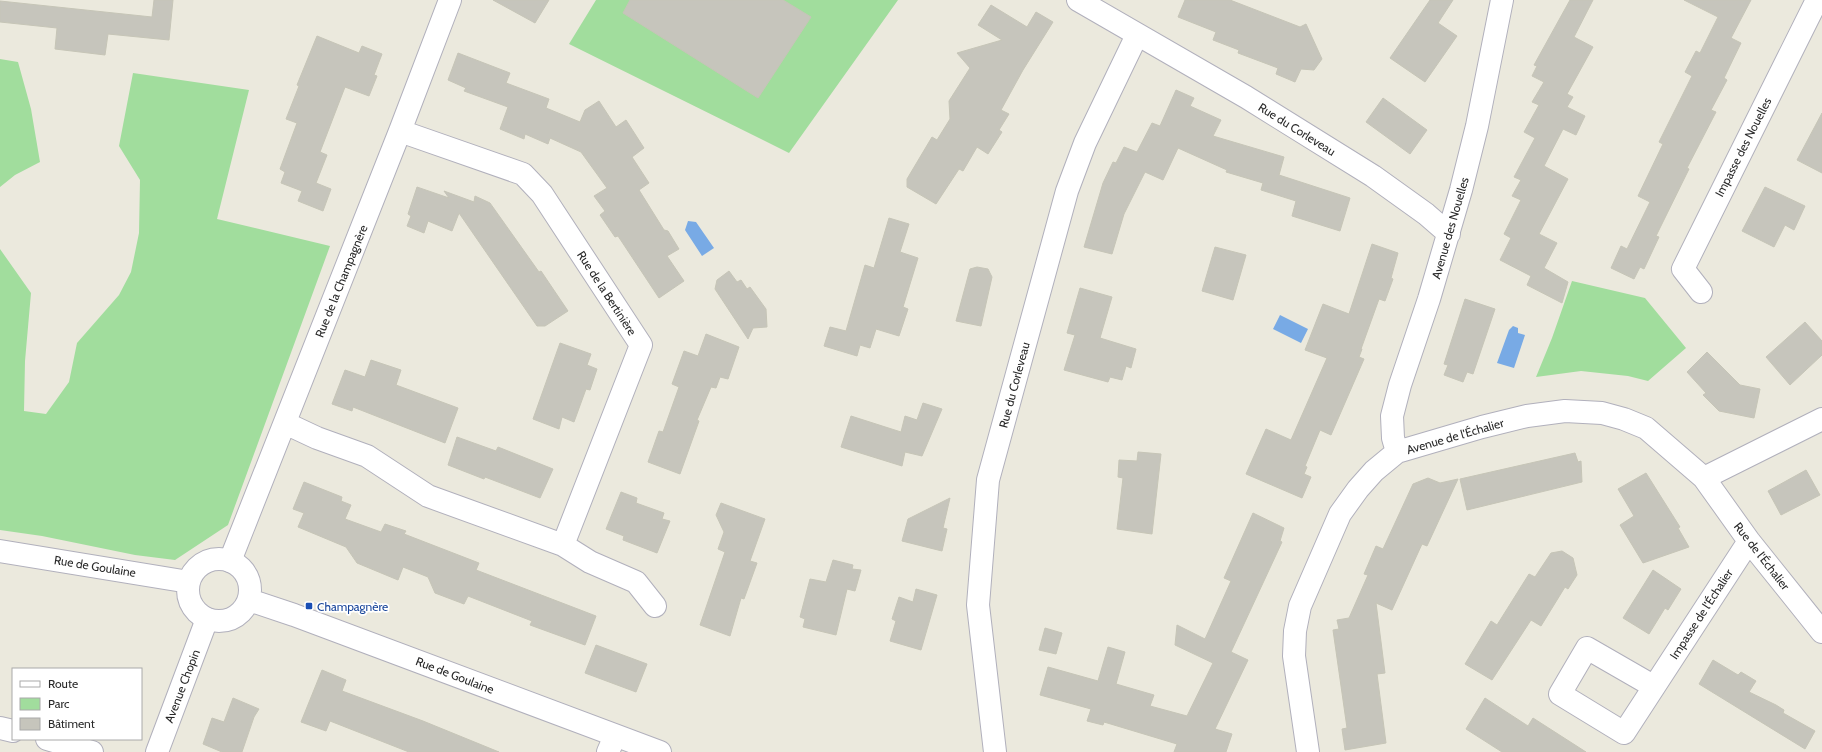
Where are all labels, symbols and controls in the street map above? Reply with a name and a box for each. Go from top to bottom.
street label: Impasse des Nouelles [1712,95,1774,199]
street label: Rue du Corleveau [1256,99,1338,159]
street label: Avenue des Nouelles [1428,175,1472,281]
street label: Rue de la Champagnère [312,222,370,340]
street label: Rue de la Bertinière [574,248,640,338]
street label: Rue du Corleveau [995,340,1033,430]
street label: Avenue de l'Échalier [1405,415,1506,457]
street label: Rue de l'Échalier [1731,519,1793,593]
street label: Rue de Goulaine [53,552,137,580]
street label: Impasse de l'Échalier [1666,566,1736,662]
place label: Champagnère [317,599,388,614]
marker: Champagnère [304,601,314,611]
street label: Avenue Chopin [161,647,203,725]
street label: Rue de Goulaine [414,653,496,697]
legend [12,668,142,740]
text: Route [48,676,78,691]
text: Parc [48,696,70,711]
text: Bâtiment [48,716,95,731]

